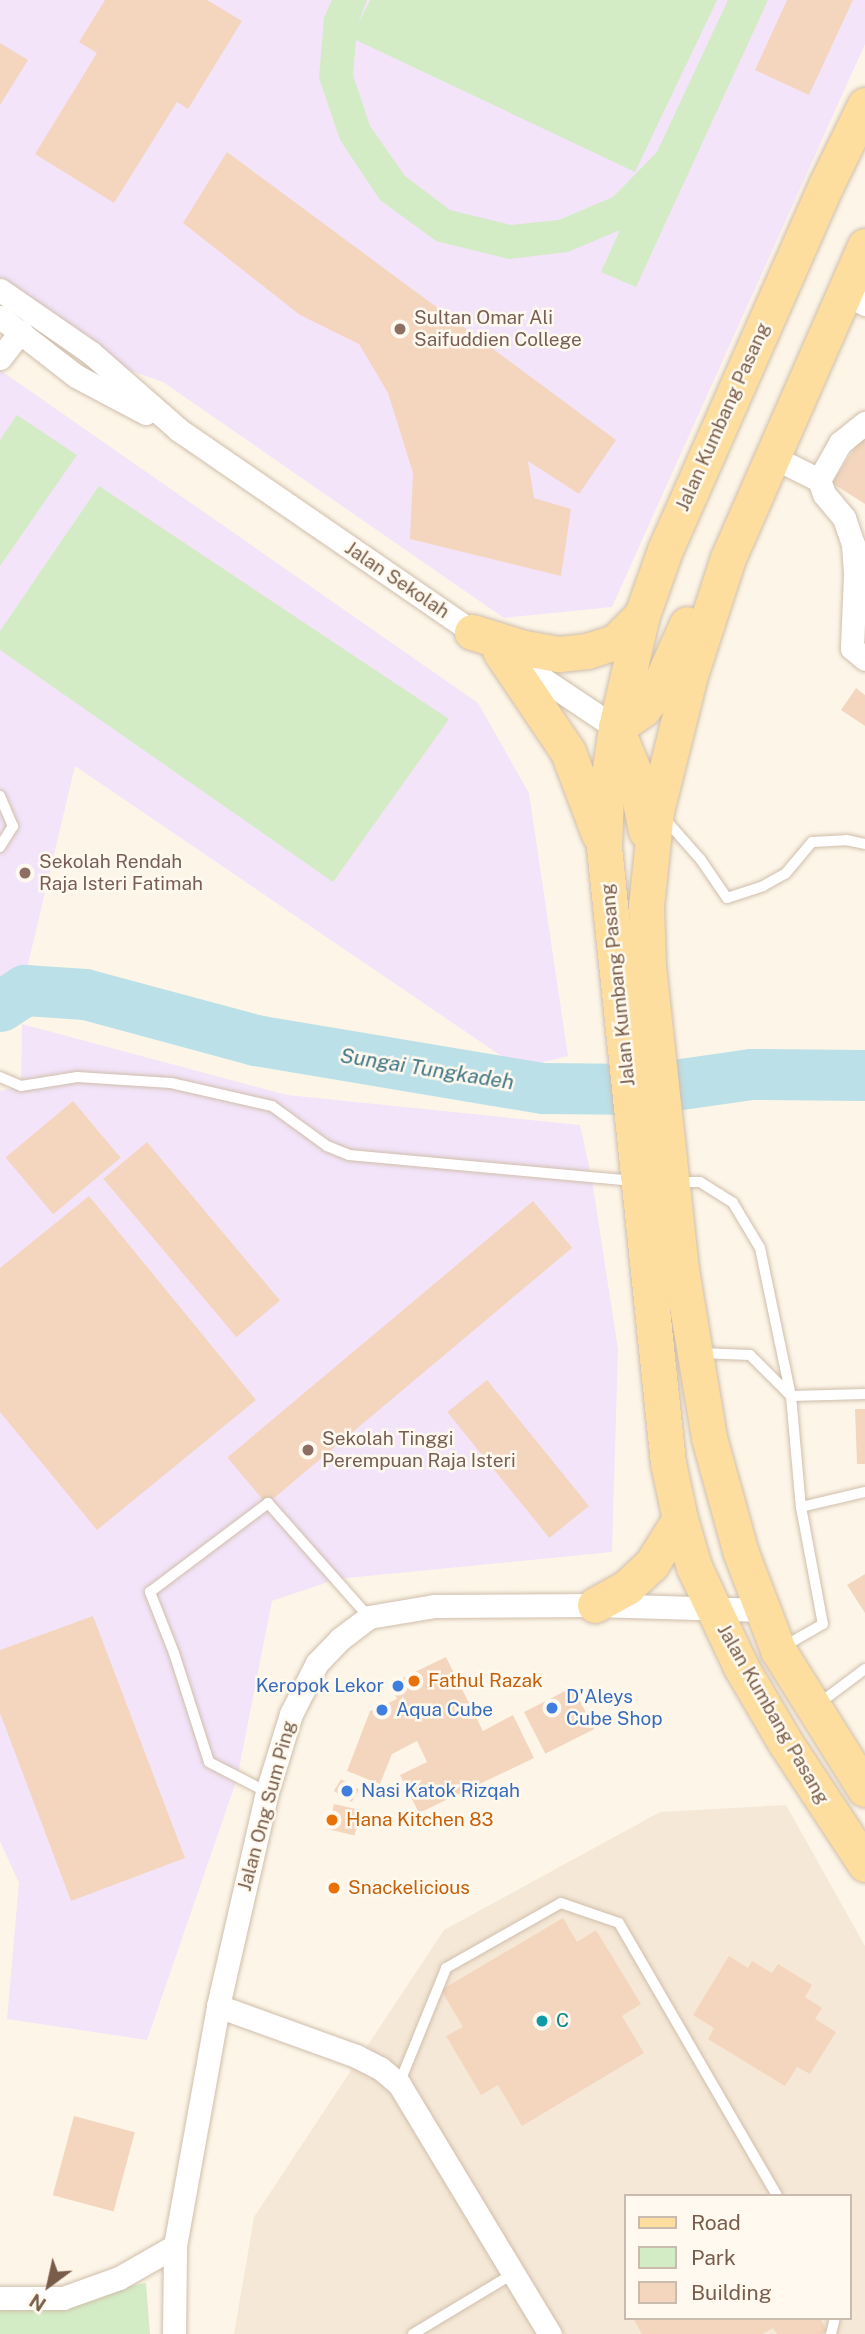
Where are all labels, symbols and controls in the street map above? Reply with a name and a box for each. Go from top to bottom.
place label: Sultan Omar Ali Saifuddien College [414,307,582,351]
street label: Jalan Kumbang Pasang [671,319,775,515]
marker: Sultan Omar Ali Saifuddien College [392,321,408,337]
street label: Jalan Sekolah [340,537,454,623]
place label: Sekolah Rendah Raja Isteri Fatimah [39,851,203,895]
marker: Sekolah Rendah Raja Isteri Fatimah [17,865,33,881]
street label: Jalan Kumbang Pasang [596,882,640,1088]
water label: Sungai Tungkadeh [338,1043,516,1095]
place label: Sekolah Tinggi Perempuan Raja Isteri [322,1428,516,1472]
marker: Sekolah Tinggi Perempuan Raja Isteri [300,1442,316,1458]
street label: Jalan Kumbang Pasang [712,1620,834,1808]
place label: Fathul Razak [428,1670,543,1692]
marker: Fathul Razak [406,1673,422,1689]
place label: Keropok Lekor [256,1675,384,1697]
marker: Keropok Lekor [390,1678,406,1694]
place label: D'Aleys Cube Shop [566,1686,663,1730]
place label: Aqua Cube [396,1699,493,1721]
marker: D'Aleys Cube Shop [544,1700,560,1716]
marker: Aqua Cube [374,1702,390,1718]
street label: Jalan Ong Sum Ping [233,1718,301,1894]
place label: Nasi Katok Rizqah [361,1780,520,1802]
marker: Nasi Katok Rizqah [339,1783,355,1799]
place label: Hana Kitchen 83 [346,1809,493,1831]
marker: Hana Kitchen 83 [324,1812,340,1828]
place label: Snackelicious [348,1877,470,1899]
marker: Snackelicious [326,1880,342,1896]
place label: C [556,2010,569,2032]
marker: C [534,2013,550,2029]
legend [624,2194,851,2320]
text: Road [691,2210,741,2235]
text: Park [691,2245,736,2270]
north arrow [14,2250,84,2320]
text: Building [691,2280,772,2305]
text: N [25,2289,50,2316]

